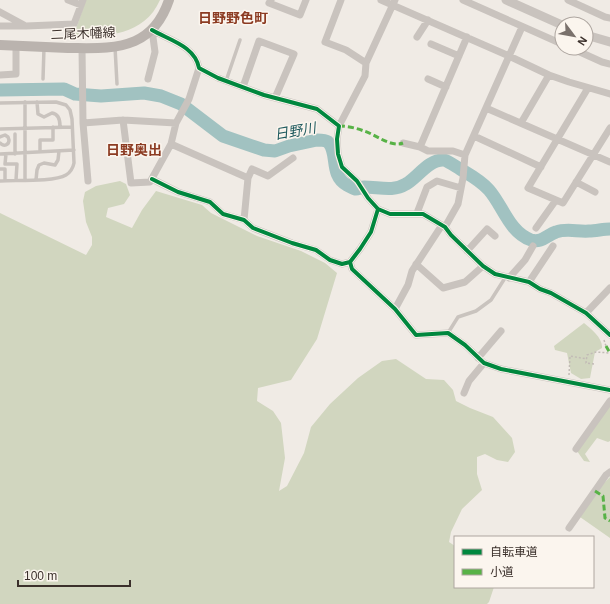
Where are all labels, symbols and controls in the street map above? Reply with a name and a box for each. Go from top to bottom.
district label: 日野野色町 [198,10,268,26]
north arrow [554,16,594,56]
street label: 二尾木幡線 [50,25,116,42]
text: N [575,35,590,48]
water label: 日野川 [273,119,319,143]
district label: 日野奥出 [106,142,162,158]
legend [454,536,594,588]
text: 自転車道 [490,545,538,559]
scale bar [18,562,130,588]
text: 小道 [490,565,514,579]
text: 100 m [24,569,57,583]

